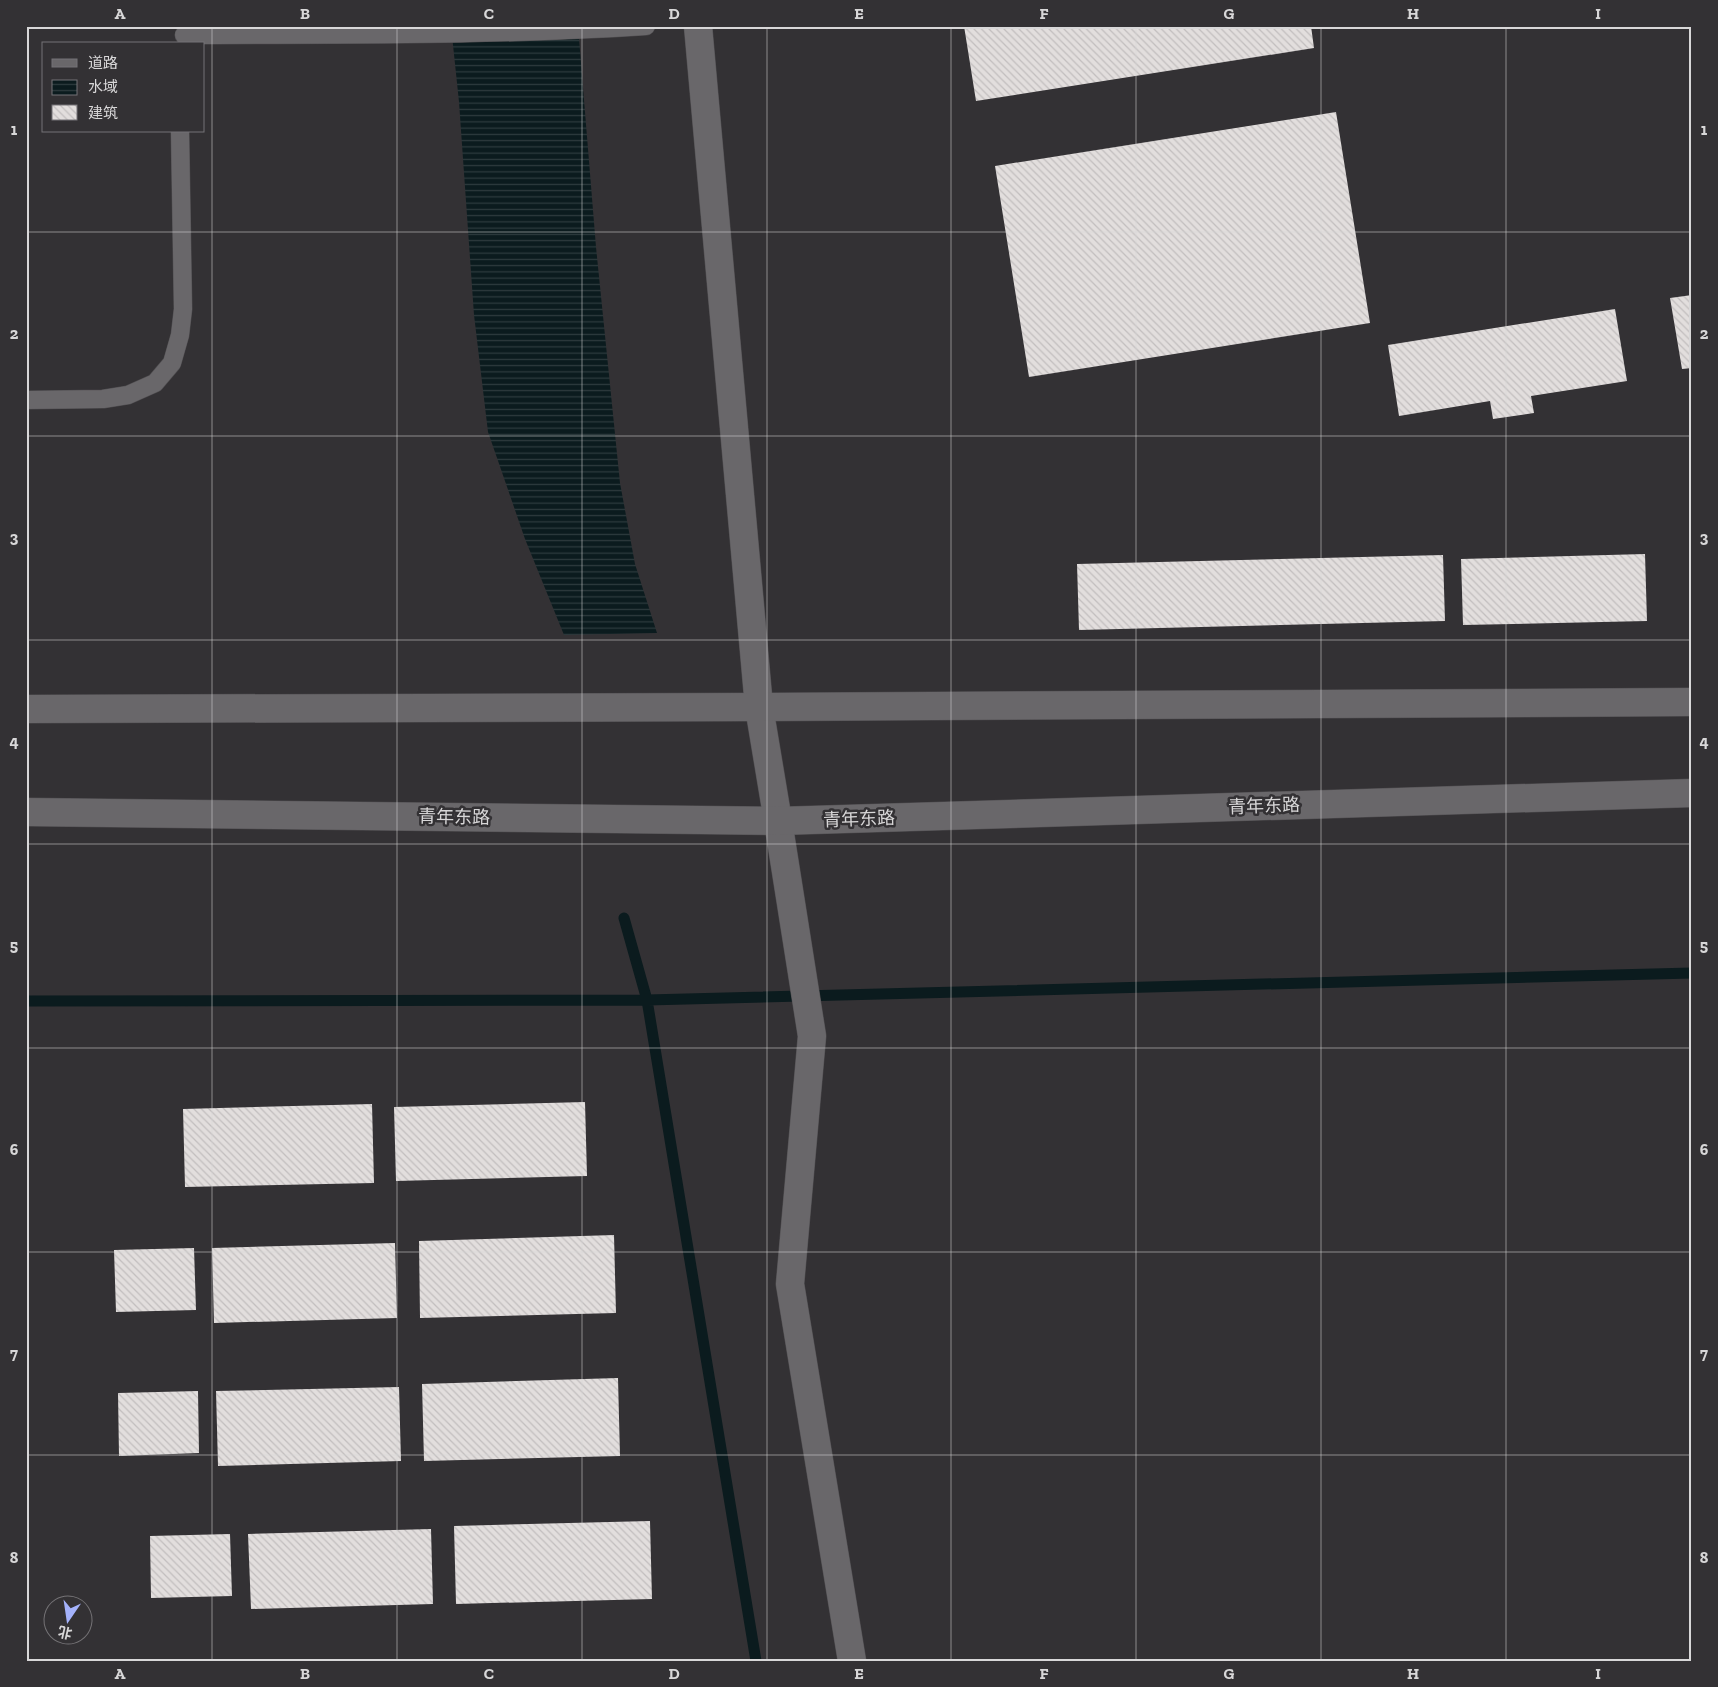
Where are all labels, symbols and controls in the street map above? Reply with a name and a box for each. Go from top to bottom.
text: A [115,4,126,23]
text: B [300,4,310,23]
text: C [484,4,494,23]
text: D [668,4,680,23]
text: E [854,4,864,23]
text: F [1039,4,1049,23]
text: G [1224,4,1235,23]
text: H [1407,4,1419,23]
text: I [1595,4,1601,23]
legend [42,42,205,132]
text: 道路 [88,54,118,72]
text: 水域 [88,78,118,96]
text: 建筑 [88,104,118,122]
text: 1 [11,120,18,139]
text: 1 [1701,120,1708,139]
text: 2 [10,324,19,343]
text: 2 [1700,324,1709,343]
text: 3 [10,528,19,547]
text: 3 [1700,528,1709,547]
text: 4 [9,732,19,751]
text: 4 [1699,732,1709,751]
street label: 青年东路 [1228,794,1300,818]
street label: 青年东路 [418,805,490,829]
street label: 青年东路 [823,807,895,831]
text: 5 [10,936,18,955]
text: 5 [1700,936,1708,955]
text: 6 [10,1140,19,1159]
text: 6 [1700,1140,1709,1159]
text: 7 [10,1344,18,1363]
text: 7 [1700,1344,1708,1363]
text: 8 [10,1548,19,1567]
text: 8 [1700,1548,1709,1567]
north arrow [42,1594,92,1644]
text: 北 [56,1622,74,1642]
text: A [115,1664,126,1683]
text: B [300,1664,310,1683]
text: C [484,1664,494,1683]
text: D [668,1664,680,1683]
text: E [854,1664,864,1683]
text: F [1039,1664,1049,1683]
text: G [1224,1664,1235,1683]
text: H [1407,1664,1419,1683]
text: I [1595,1664,1601,1683]

